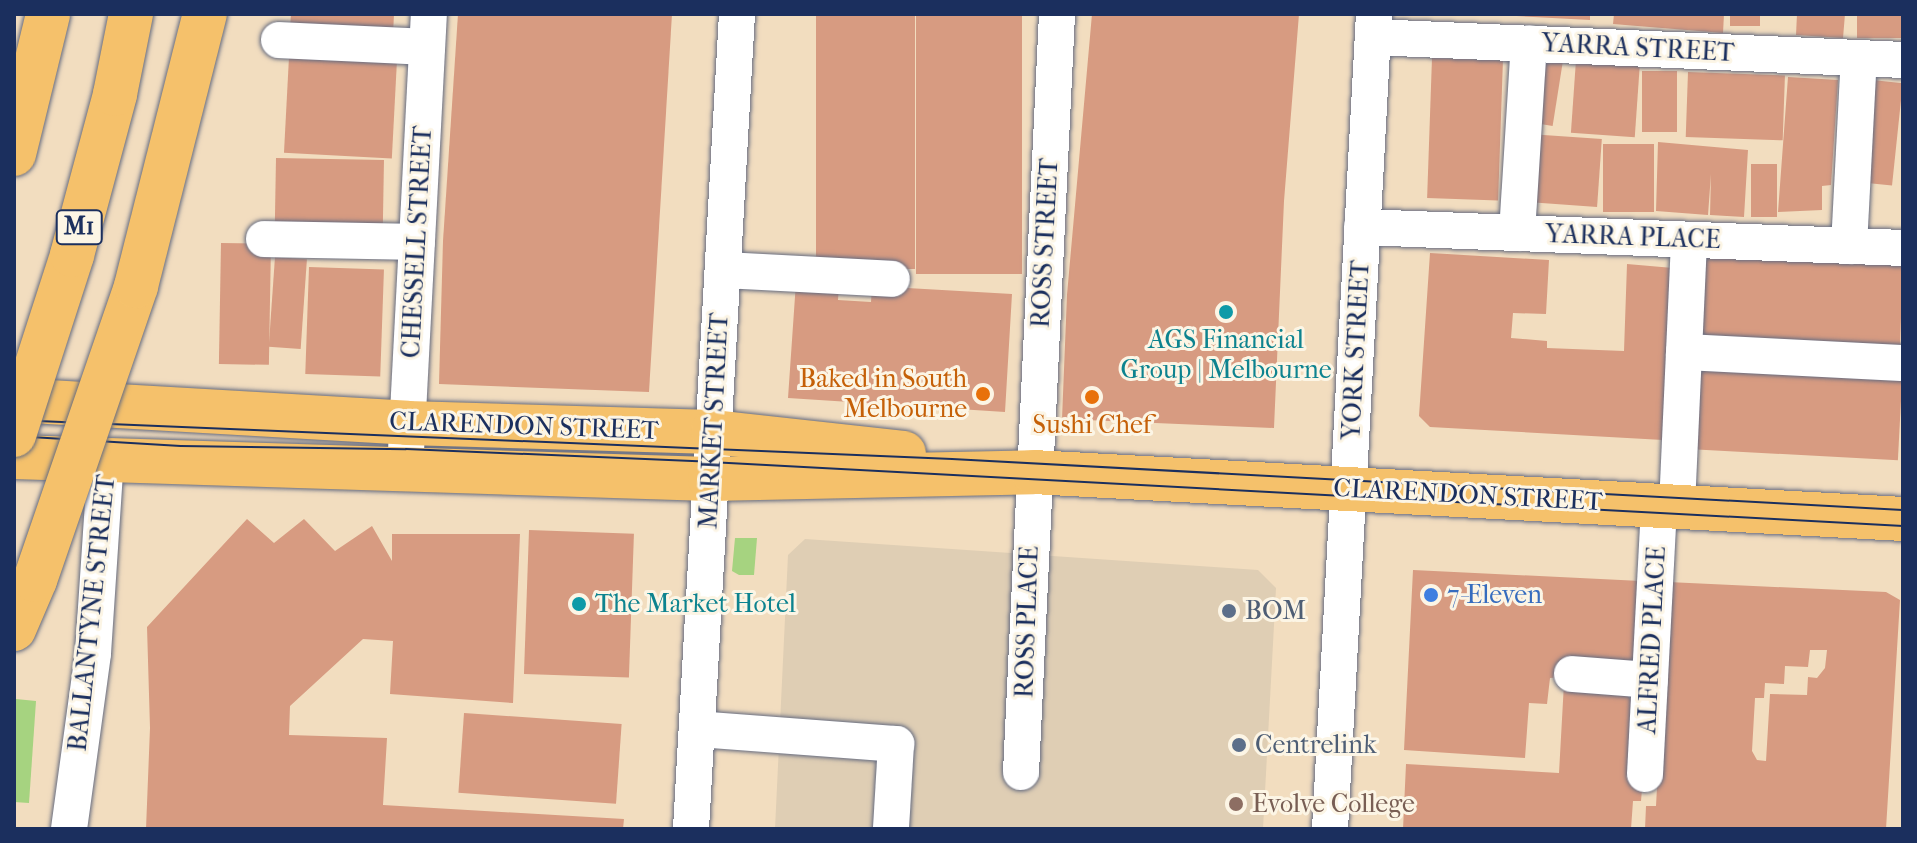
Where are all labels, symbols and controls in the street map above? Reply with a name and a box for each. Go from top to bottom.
street label: YARRA STREET [1541,27,1735,69]
street label: CHESSELL STREET [395,125,439,359]
street label: ROSS STREET [1025,157,1065,329]
road number: M1 [55,207,103,247]
street label: YARRA PLACE [1545,218,1721,256]
street label: YORK STREET [1336,259,1376,441]
marker: AGS Financial Group | Melbourne [1217,303,1235,321]
street label: MARKET STREET [693,312,735,530]
place label: AGS Financial Group | Melbourne [1120,324,1332,386]
place label: Baked in South Melbourne [799,363,967,424]
marker: Baked in South Melbourne [974,385,992,403]
marker: Sushi Chef [1083,388,1101,406]
street label: CLARENDON STREET [389,406,659,446]
place label: Sushi Chef [1033,409,1151,441]
street label: CLARENDON STREET [1333,472,1603,518]
street label: BALLANTYNE STREET [62,473,122,753]
street label: ROSS PLACE [1009,545,1045,699]
street label: ALFRED PLACE [1632,545,1672,735]
place label: 7-Eleven [1447,579,1542,611]
marker: 7-Eleven [1422,586,1440,604]
place label: The Market Hotel [595,588,796,620]
marker: The Market Hotel [570,595,588,613]
place label: BOM [1245,595,1306,627]
marker: BOM [1220,602,1238,620]
place label: Centrelink [1255,729,1377,761]
marker: Centrelink [1230,736,1248,754]
place label: Evolve College [1252,788,1415,820]
marker: Evolve College [1227,795,1245,813]

